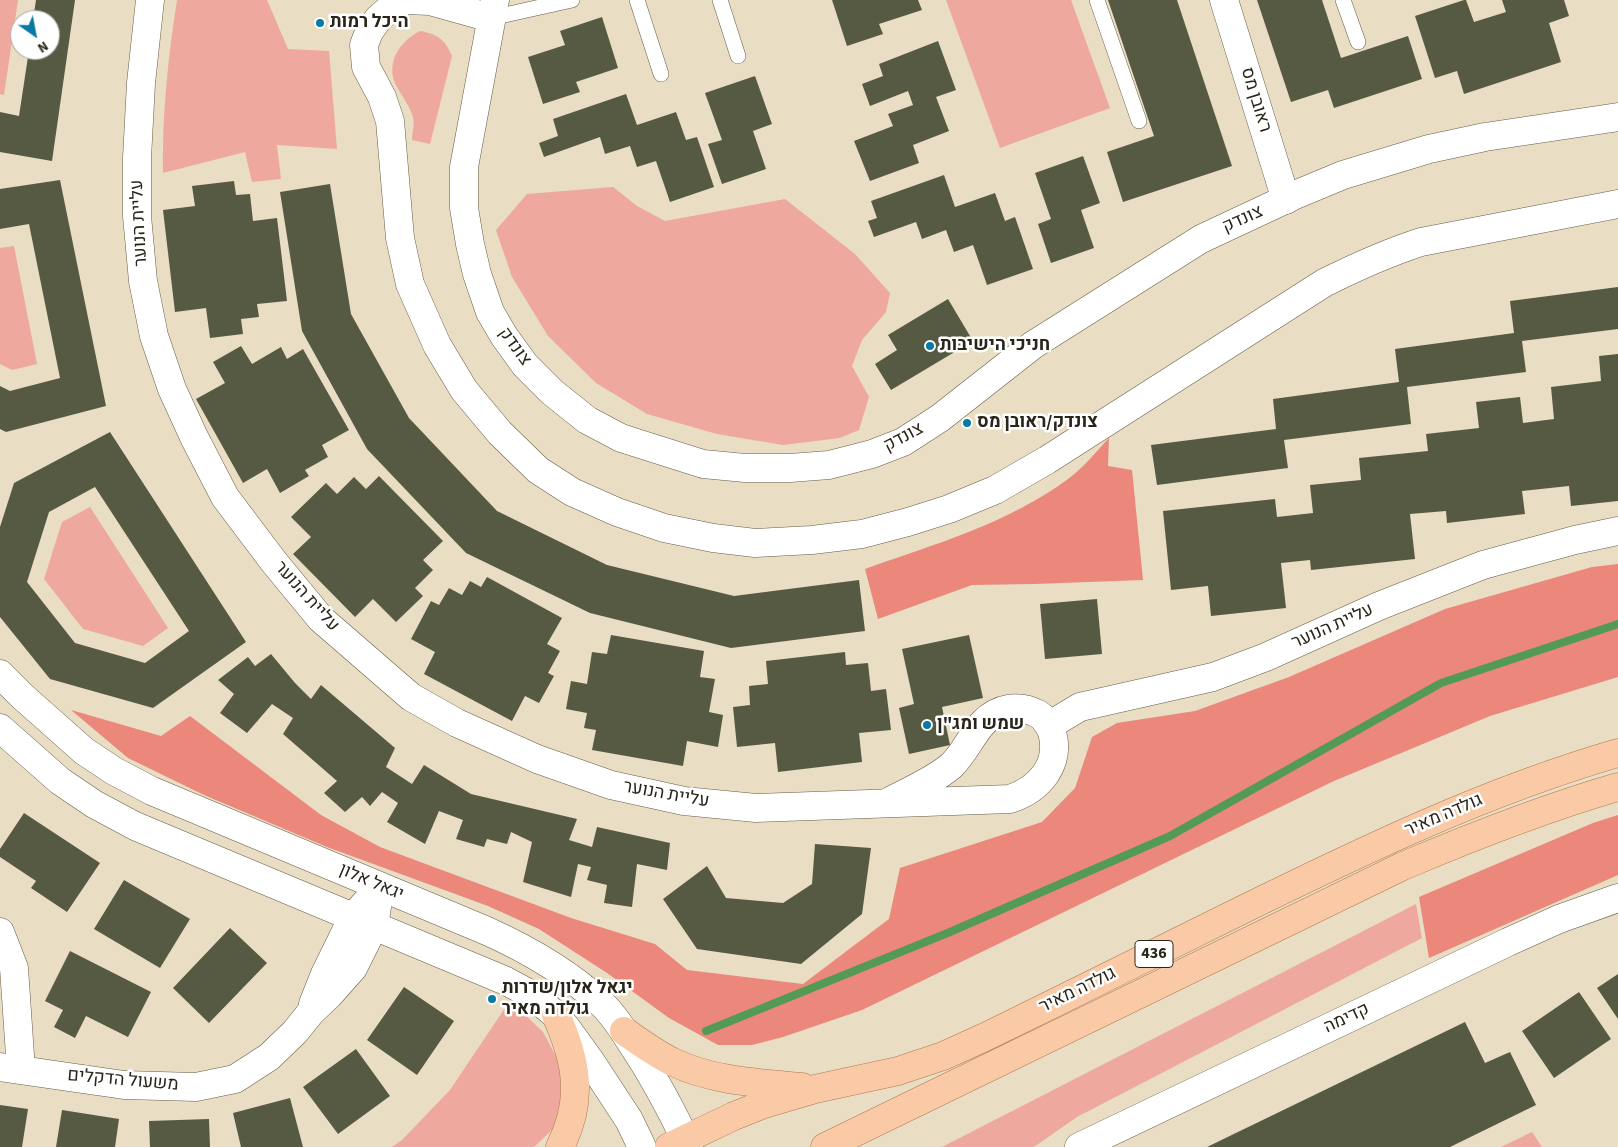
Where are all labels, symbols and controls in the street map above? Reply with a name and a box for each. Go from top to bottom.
north arrow [10,10,60,60]
place label: היכל רמות [330,12,409,34]
marker: היכל רמות [314,17,326,29]
text: N [33,36,52,58]
street label: ראובן מס [1235,65,1275,135]
street label: עליית הנוער [127,179,153,267]
street label: צונדק [1219,202,1267,238]
street label: צונדק [493,324,535,370]
place label: חניכי הישיבות [940,335,1050,357]
marker: חניכי הישיבות [924,340,936,352]
place label: צונדק/ראובן מס [977,412,1098,434]
marker: צונדק/ראובן מס [961,417,973,429]
street label: צונדק [880,419,928,457]
street label: עליית הנוער [269,557,343,637]
street label: עליית הנוער [1289,599,1377,655]
place label: שמש ומג"ן [937,714,1024,736]
marker: שמש ומג"ן [921,719,933,731]
street label: עליית הנוער [621,777,711,813]
street label: גולדה מאיר [1402,790,1486,842]
street label: יגאל אלון [335,860,407,906]
road number: 436 [1135,941,1173,968]
street label: גולדה מאיר [1036,963,1120,1019]
place label: יגאל אלון/שדרות גולדה מאיר [502,978,633,1021]
marker: יגאל אלון/שדרות גולדה מאיר [486,993,498,1005]
street label: קדימה [1321,999,1373,1039]
street label: משעול הדקלים [67,1065,179,1097]

